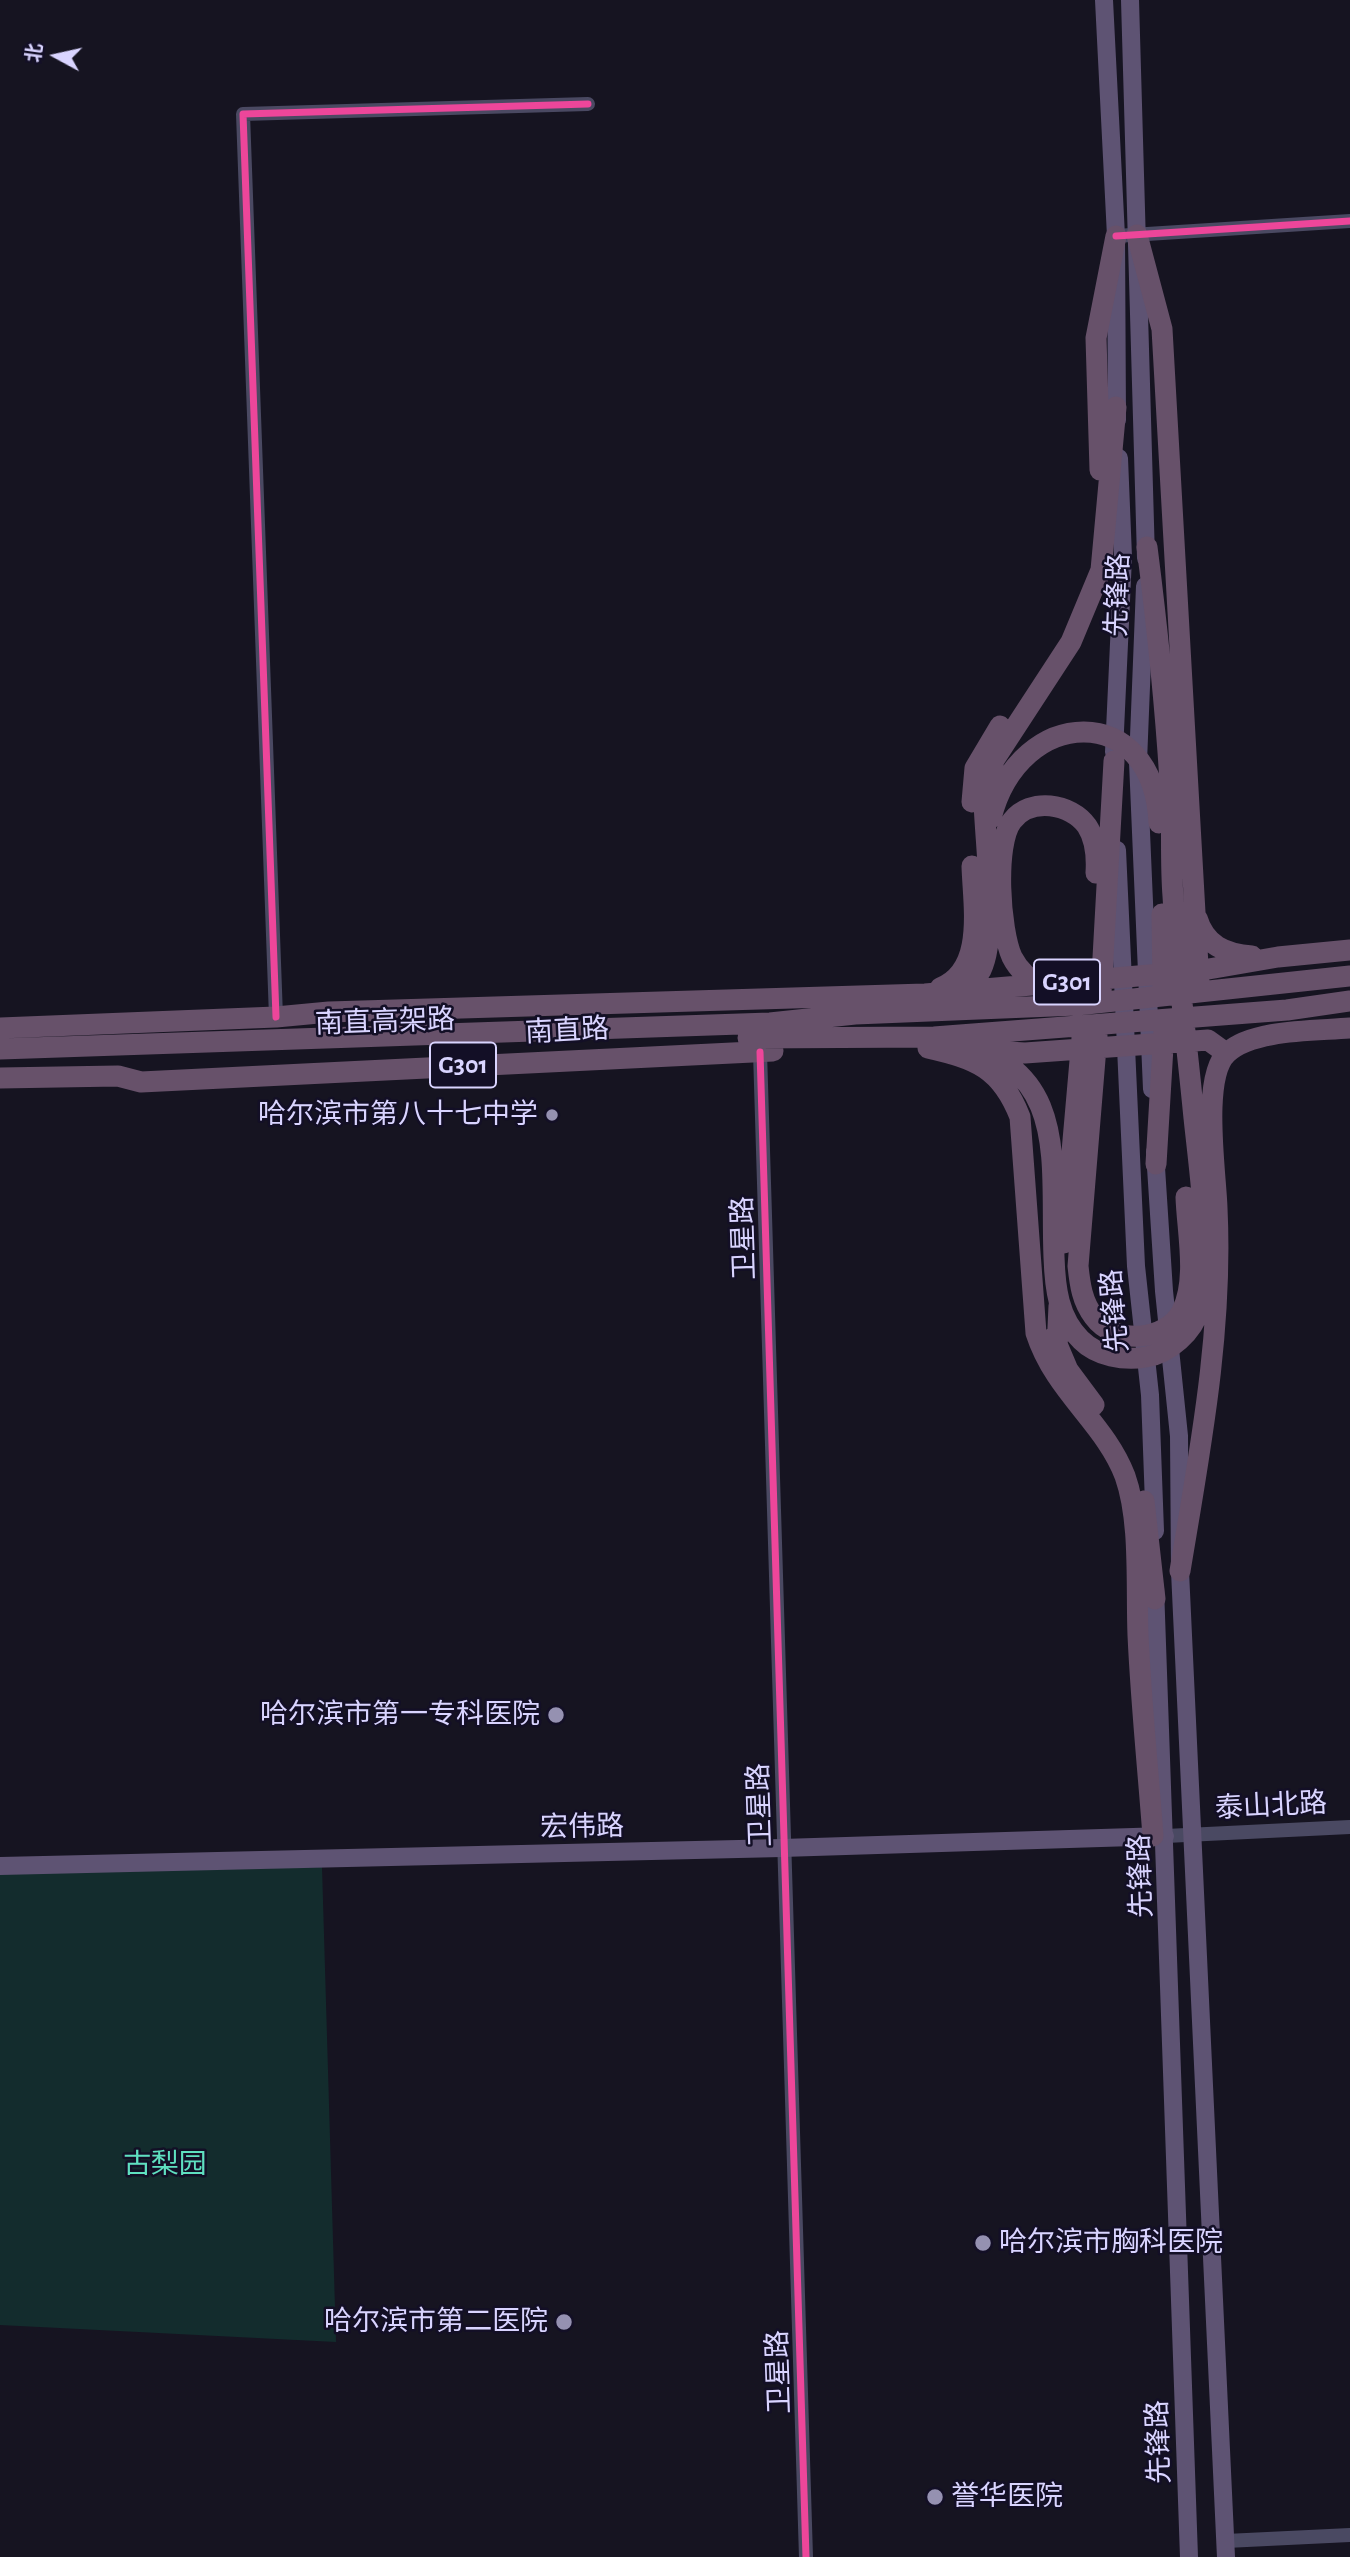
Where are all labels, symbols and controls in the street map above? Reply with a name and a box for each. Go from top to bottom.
north arrow [21,21,91,91]
text: 北 [24,42,45,64]
street label: 先锋路 [1100,552,1136,638]
road number: G301 [1034,959,1100,1004]
street label: 南直高架路 [314,1003,456,1041]
street label: 南直路 [524,1012,610,1050]
road number: G301 [430,1042,496,1088]
place label: 哈尔滨市第八十七中学 [258,1098,538,1132]
marker: 哈尔滨市第八十七中学 [544,1107,560,1123]
street label: 卫星路 [726,1195,762,1281]
street label: 先锋路 [1095,1268,1135,1354]
place label: 哈尔滨市第一专科医院 [260,1698,540,1732]
marker: 哈尔滨市第一专科医院 [546,1705,566,1725]
street label: 卫星路 [742,1762,778,1848]
street label: 泰山北路 [1214,1786,1328,1826]
street label: 宏伟路 [540,1809,624,1845]
street label: 先锋路 [1123,1833,1159,1919]
park label: 古梨园 [123,2148,207,2182]
place label: 哈尔滨市胸科医院 [999,2226,1223,2260]
marker: 哈尔滨市胸科医院 [973,2233,993,2253]
place label: 哈尔滨市第二医院 [324,2305,548,2339]
marker: 哈尔滨市第二医院 [554,2312,574,2332]
street label: 卫星路 [761,2329,797,2415]
street label: 先锋路 [1141,2399,1177,2485]
place label: 誉华医院 [951,2480,1063,2514]
marker: 誉华医院 [925,2487,945,2507]

